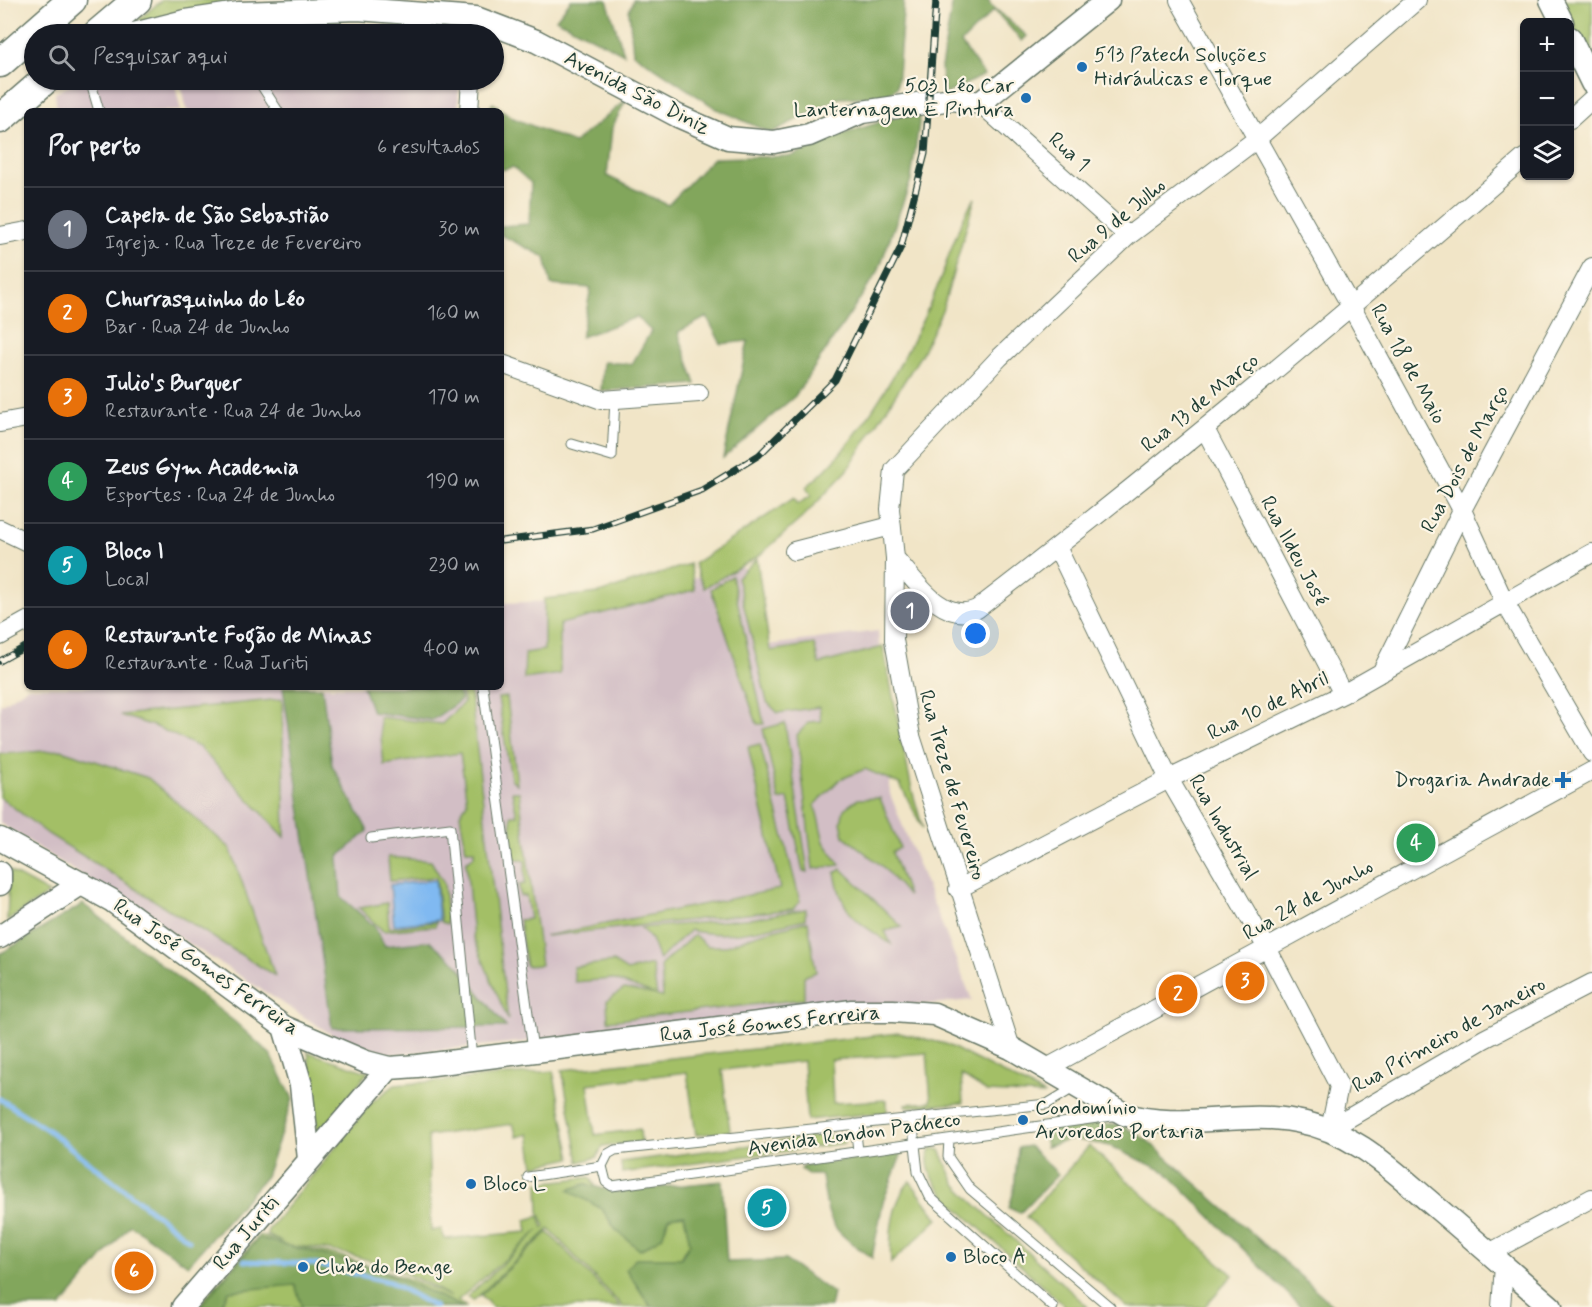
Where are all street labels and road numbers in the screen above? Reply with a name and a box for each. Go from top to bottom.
street label: Avenida São Diniz [559,44,715,142]
street label: Rua 1 [1042,126,1096,178]
street label: Rua 9 de Julho [1062,172,1172,270]
street label: Rua 18 de Maio [1363,299,1453,429]
street label: Rua 13 de Março [1135,347,1265,459]
street label: Rua Dois de Março [1414,380,1516,538]
street label: Rua Ildeu José [1253,491,1335,611]
street label: Rua 10 de Abril [1203,665,1333,747]
street label: Rua Treze de Fevereiro [911,687,993,883]
street label: Rua Industrial [1182,769,1264,885]
street label: Rua 24 de Junho [1238,853,1378,947]
street label: Rua José Gomes Ferreira [107,892,305,1042]
street label: Rua Primeiro de Janeiro [1347,970,1551,1100]
street label: Rua José Gomes Ferreira [659,999,881,1049]
street label: Avenida Rondon Pacheco [746,1105,962,1163]
street label: Rua Juriti [207,1190,285,1276]

